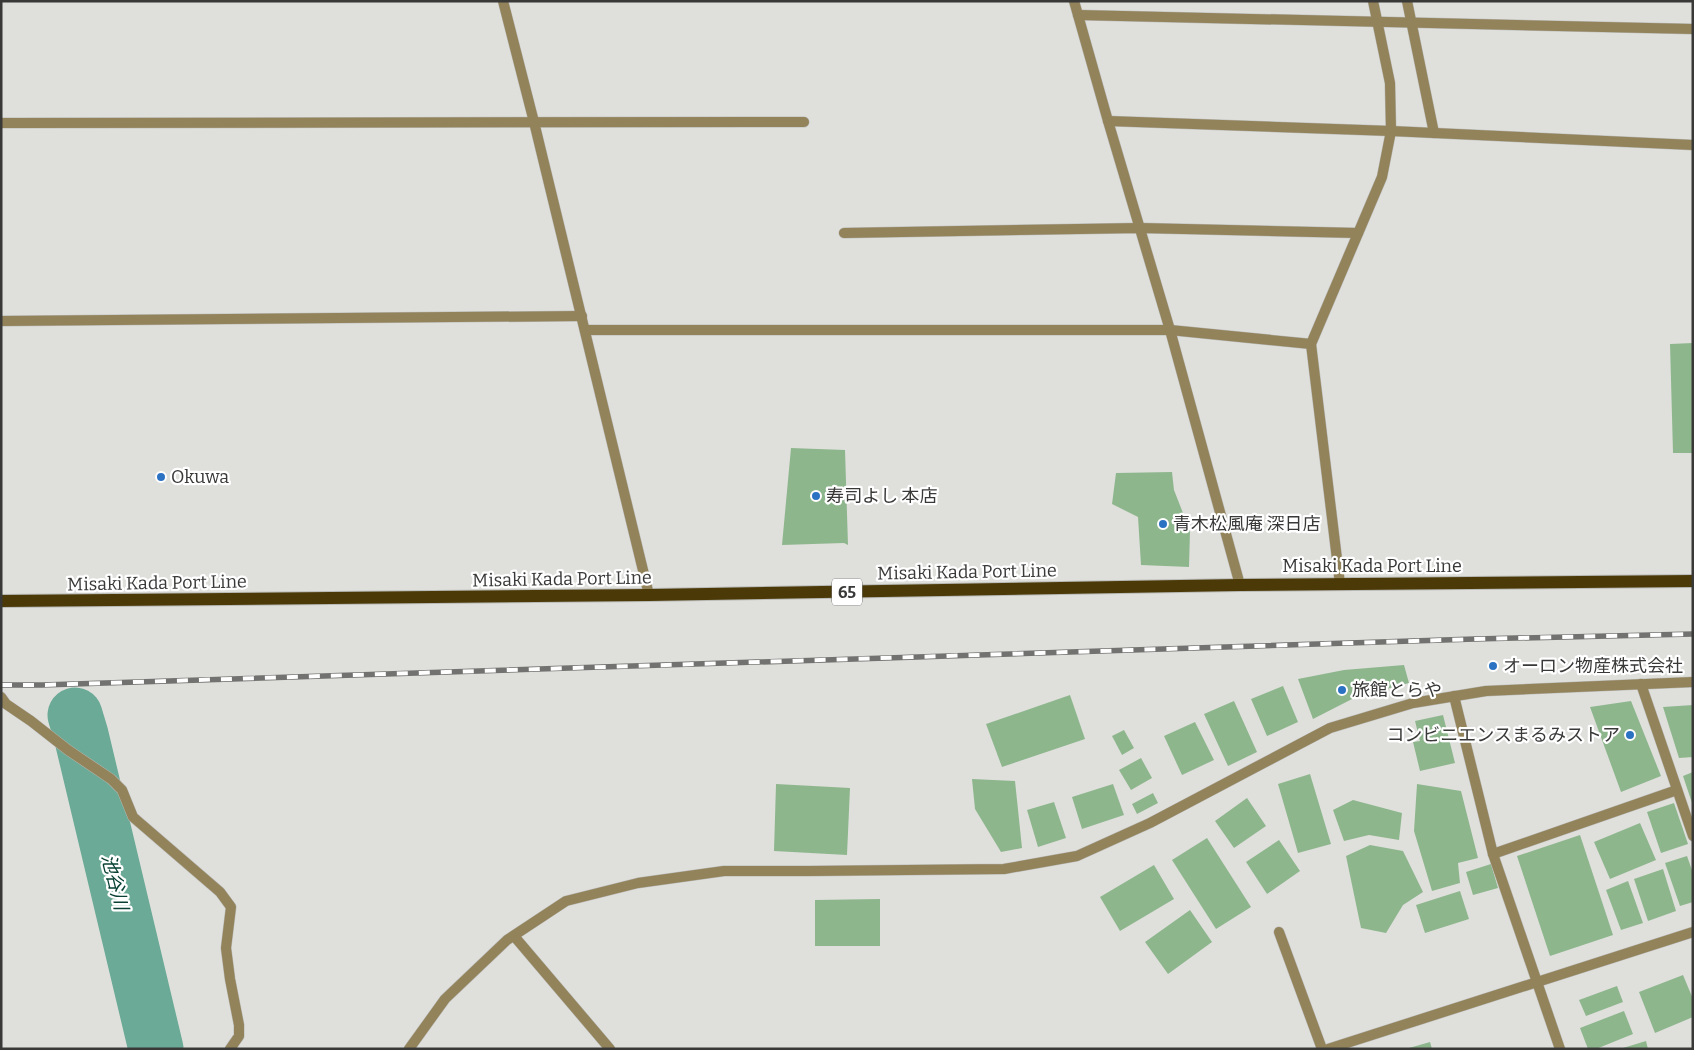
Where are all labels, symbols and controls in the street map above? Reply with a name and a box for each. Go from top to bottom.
place label: Okuwa [171,466,229,488]
marker: Okuwa [155,471,167,483]
place label: 寿司よし 本店 [826,485,938,507]
marker: 寿司よし 本店 [810,490,822,502]
place label: 青木松風庵 深日店 [1173,513,1321,535]
marker: 青木松風庵 深日店 [1157,518,1169,530]
street label: Misaki Kada Port Line [1282,555,1462,577]
street label: Misaki Kada Port Line [877,559,1057,585]
street label: Misaki Kada Port Line [472,566,652,592]
street label: Misaki Kada Port Line [67,570,247,596]
road number: 65 [832,578,862,606]
place label: オーロン物産株式会社 [1503,655,1683,677]
marker: オーロン物産株式会社 [1487,660,1499,672]
place label: 旅館とらや [1352,679,1442,701]
marker: 旅館とらや [1336,684,1348,696]
place label: コンビニエンスまるみストア [1386,724,1620,746]
marker: コンビニエンスまるみストア [1624,729,1636,741]
water label: 池谷川 [97,852,134,914]

